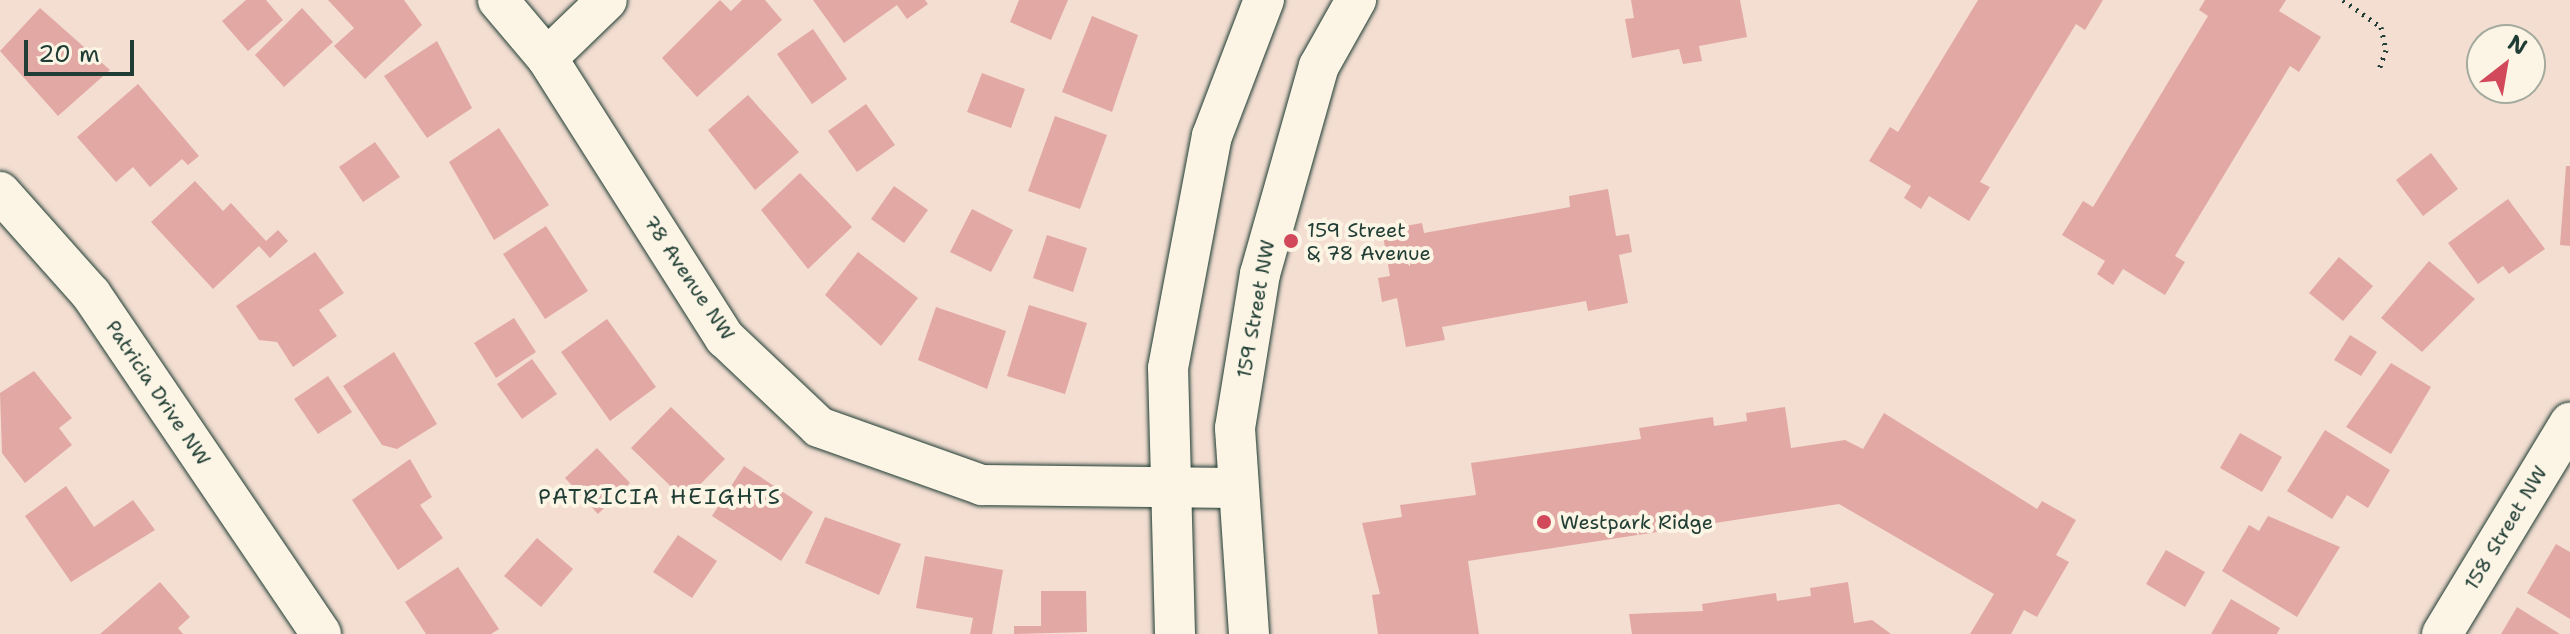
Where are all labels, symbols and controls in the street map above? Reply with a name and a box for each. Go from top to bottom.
scale bar [28,24,138,74]
north arrow [2466,24,2546,104]
text: N [2503,28,2533,62]
text: 20 m [38,38,100,70]
street label: 78 Avenue NW [638,211,740,345]
place label: 159 Street & 78 Avenue [1307,218,1431,265]
marker: 159 Street & 78 Avenue [1282,232,1300,250]
street label: 159 Street NW [1232,238,1280,380]
street label: Patricia Drive NW [101,316,215,470]
street label: 158 Street NW [2459,462,2553,594]
district label: PATRICIA HEIGHTS [538,484,782,510]
place label: Westpark Ridge [1560,510,1713,534]
marker: Westpark Ridge [1535,513,1553,531]

